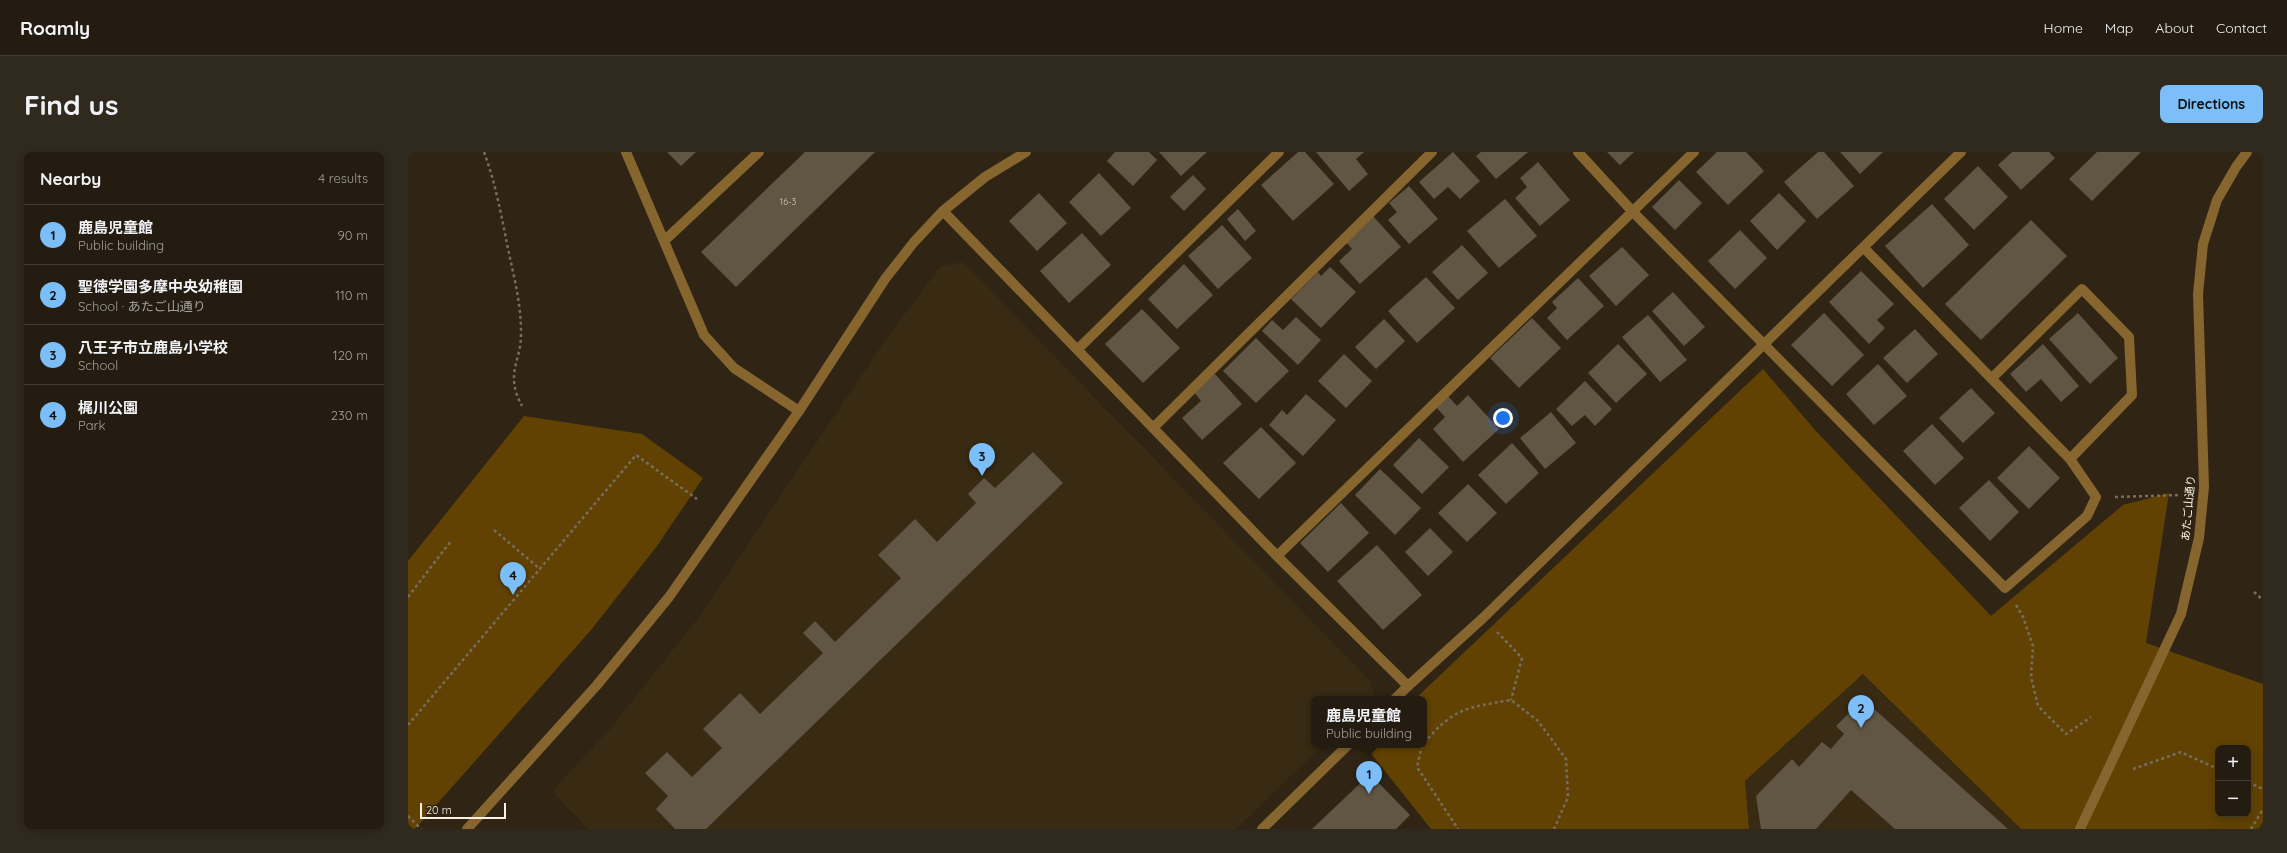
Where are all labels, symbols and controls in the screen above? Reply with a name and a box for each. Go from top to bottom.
text: Roamly [20,16,90,40]
text: Home [2044,19,2083,37]
text: Map [2105,19,2133,37]
text: About [2155,19,2194,37]
text: Contact [2216,19,2267,37]
button: Directions [2160,85,2263,123]
text: Find us [24,87,118,122]
text: Nearby [40,168,101,189]
text: 4 results [318,170,368,186]
house number: 16-3 [780,196,796,207]
text: 鹿島児童館 [78,218,153,237]
text: 1 [50,227,56,243]
text: 90 m [338,227,368,243]
text: Public building [78,237,164,253]
text: 聖徳学園多摩中央幼稚園 [78,277,243,296]
text: 2 [49,287,57,303]
text: 110 m [335,287,368,303]
text: School · あたご山通り [78,298,206,314]
text: 八王子市立鹿島小学校 [78,338,228,357]
text: 3 [50,347,56,363]
text: 120 m [333,347,368,363]
text: School [78,357,118,373]
text: 梶川公園 [78,398,138,417]
text: 4 [49,407,57,423]
text: 230 m [331,407,368,423]
your location [1493,408,1513,428]
text: Park [78,417,106,433]
pin: 3 [969,443,995,476]
street label: あたご山通り [2178,475,2198,541]
pin: 4 [500,562,526,595]
pin: 2 [1848,695,1874,728]
popup [1311,696,1427,748]
text: 鹿島児童館 [1326,706,1401,725]
text: Public building [1326,725,1412,741]
map controls [2215,745,2251,817]
button: + [2215,745,2251,781]
pin: 1 [1356,761,1382,794]
button: − [2215,781,2251,817]
scale bar [420,801,506,820]
text: 20 m [426,803,452,817]

